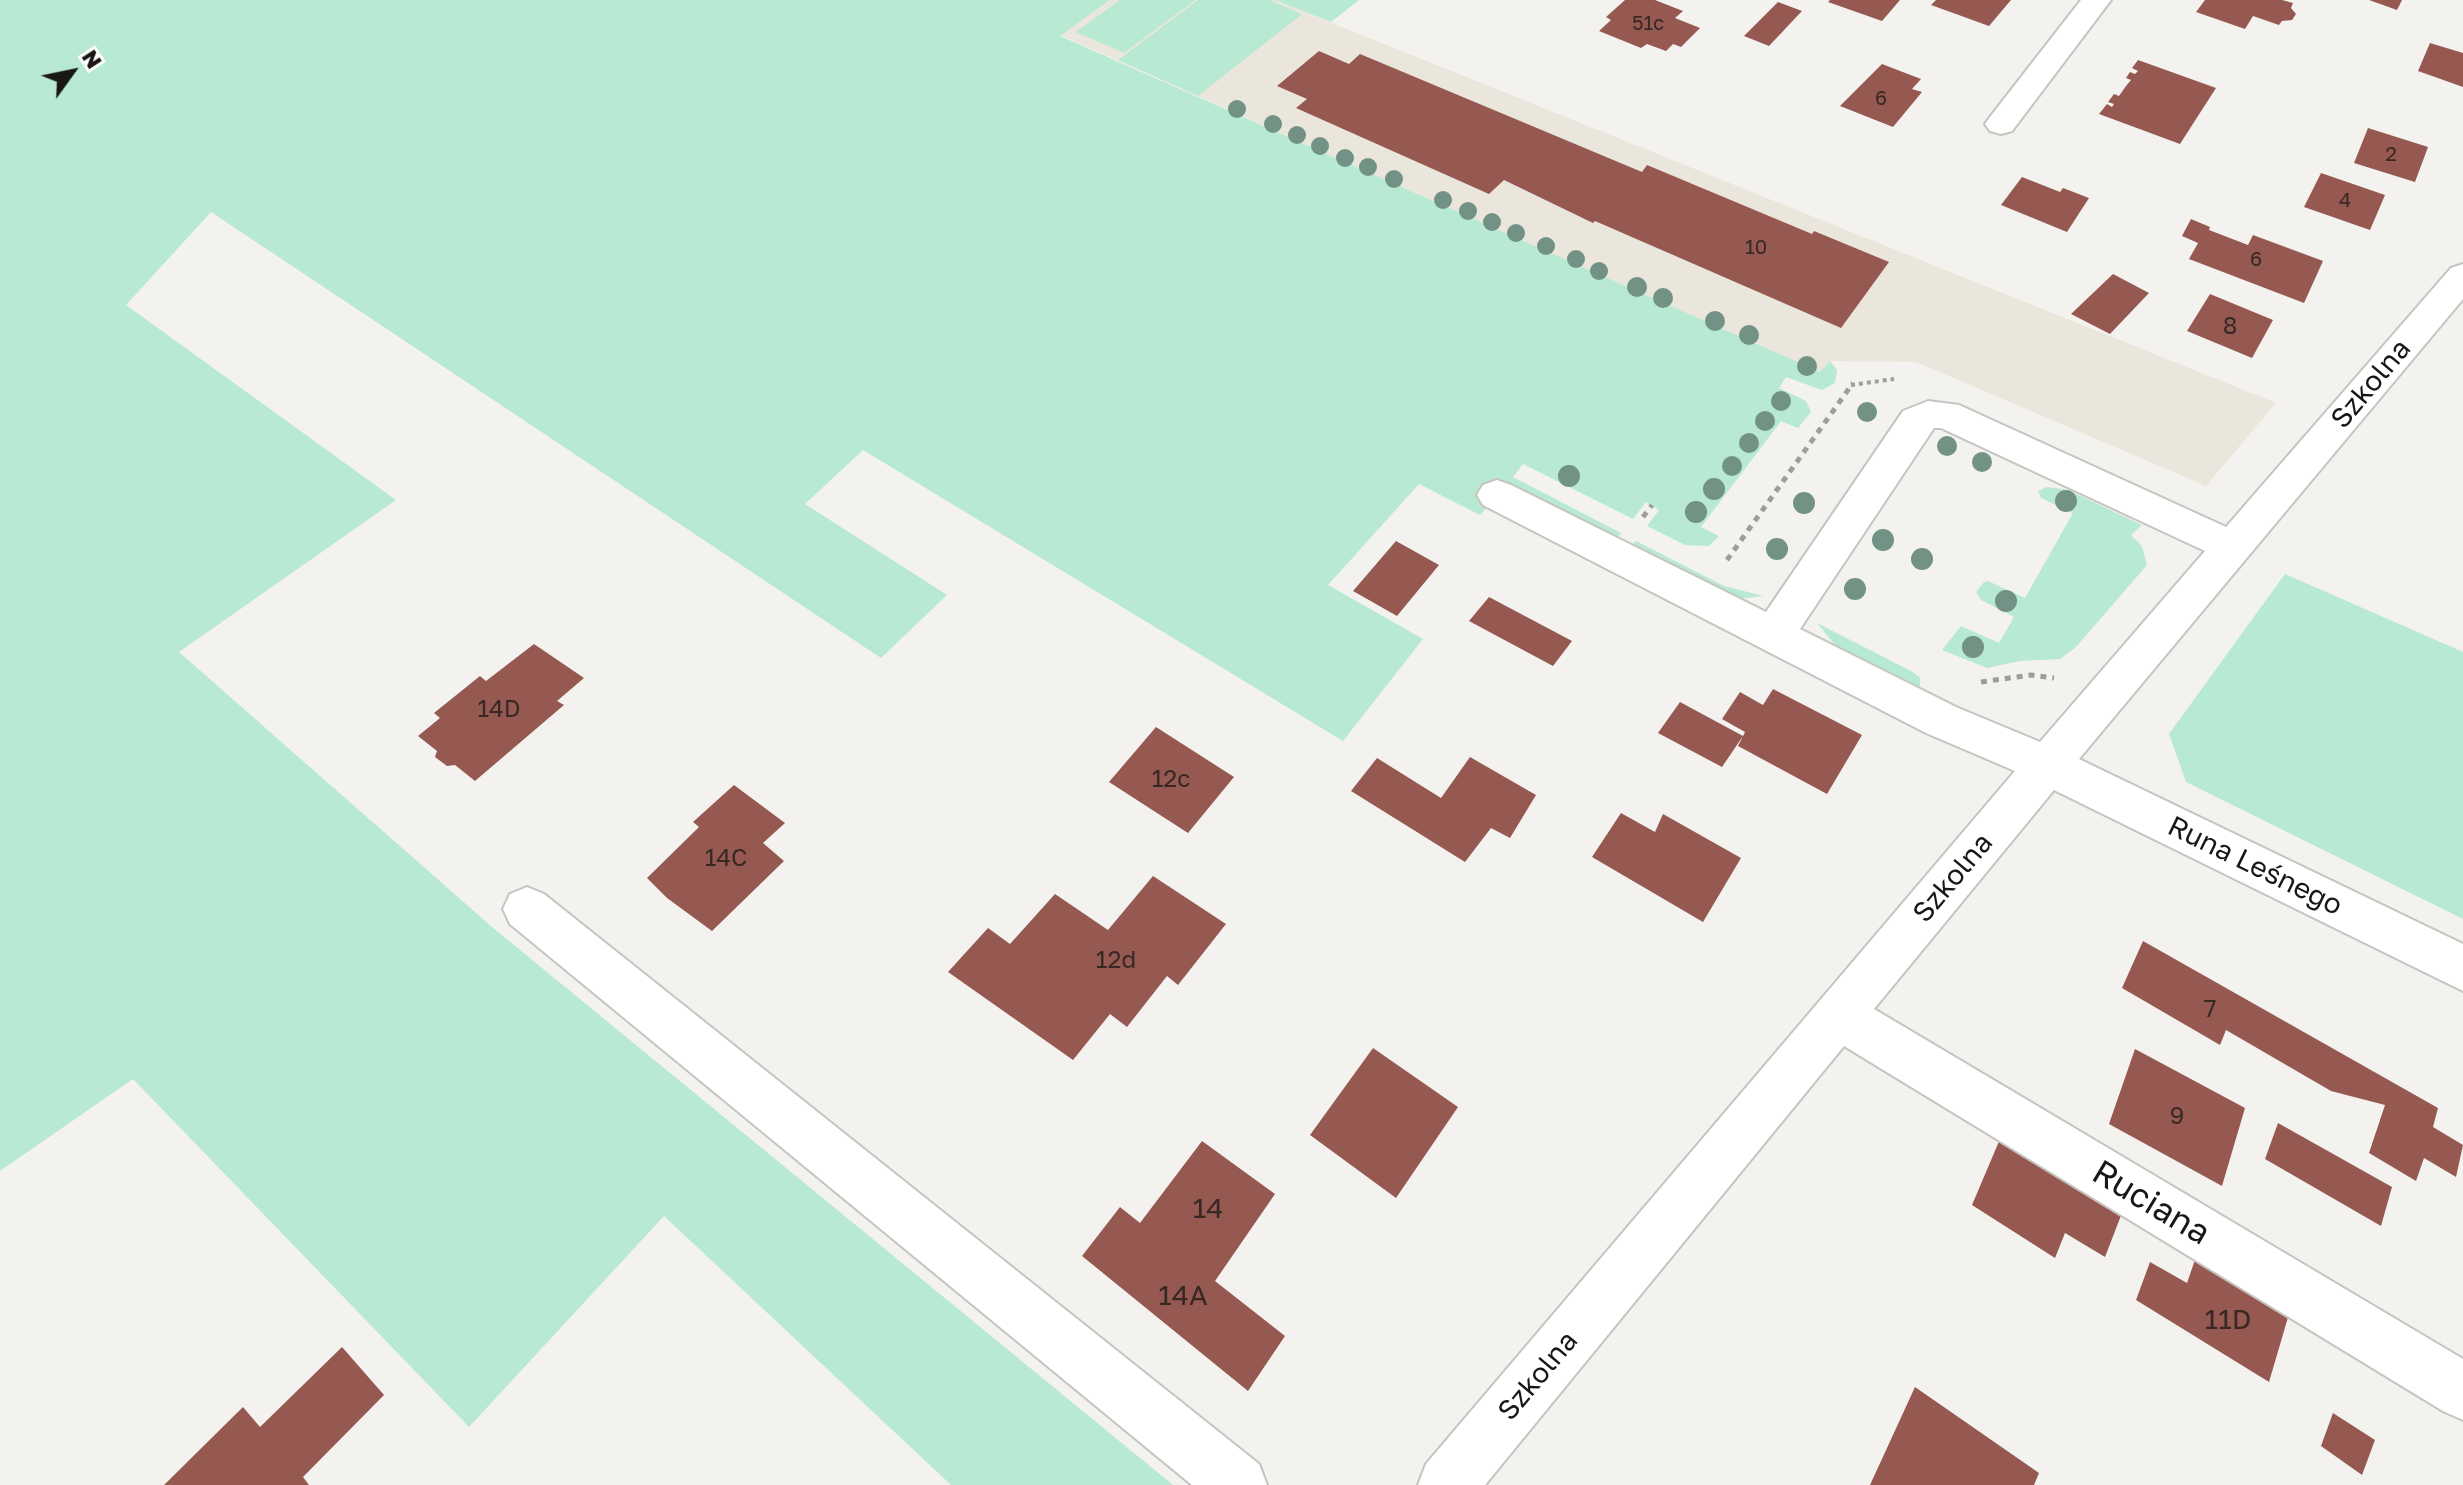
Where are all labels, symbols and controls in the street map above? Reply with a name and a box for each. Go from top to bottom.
house number: 51c [1632,12,1664,36]
north arrow [32,32,112,112]
text: N [77,44,108,73]
house number: 6 [1875,87,1887,111]
house number: 2 [2385,143,2397,167]
house number: 4 [2339,189,2351,213]
house number: 10 [1745,236,1767,260]
house number: 6 [2250,248,2262,272]
house number: 8 [2223,312,2237,340]
street label: Szkolna [2324,333,2418,435]
house number: 14D [477,695,521,723]
house number: 12c [1152,765,1190,793]
street label: Runa Leśnego [2162,809,2348,923]
street label: Szkolna [1906,827,2000,929]
house number: 14C [705,844,747,872]
house number: 12d [1096,946,1136,974]
house number: 7 [2204,995,2216,1023]
house number: 9 [2170,1102,2184,1130]
street label: Ruciana [2085,1152,2217,1254]
house number: 14 [1193,1192,1223,1226]
house number: 14A [1158,1279,1208,1313]
house number: 11D [2205,1303,2251,1337]
street label: Szkolna [1491,1325,1585,1427]

